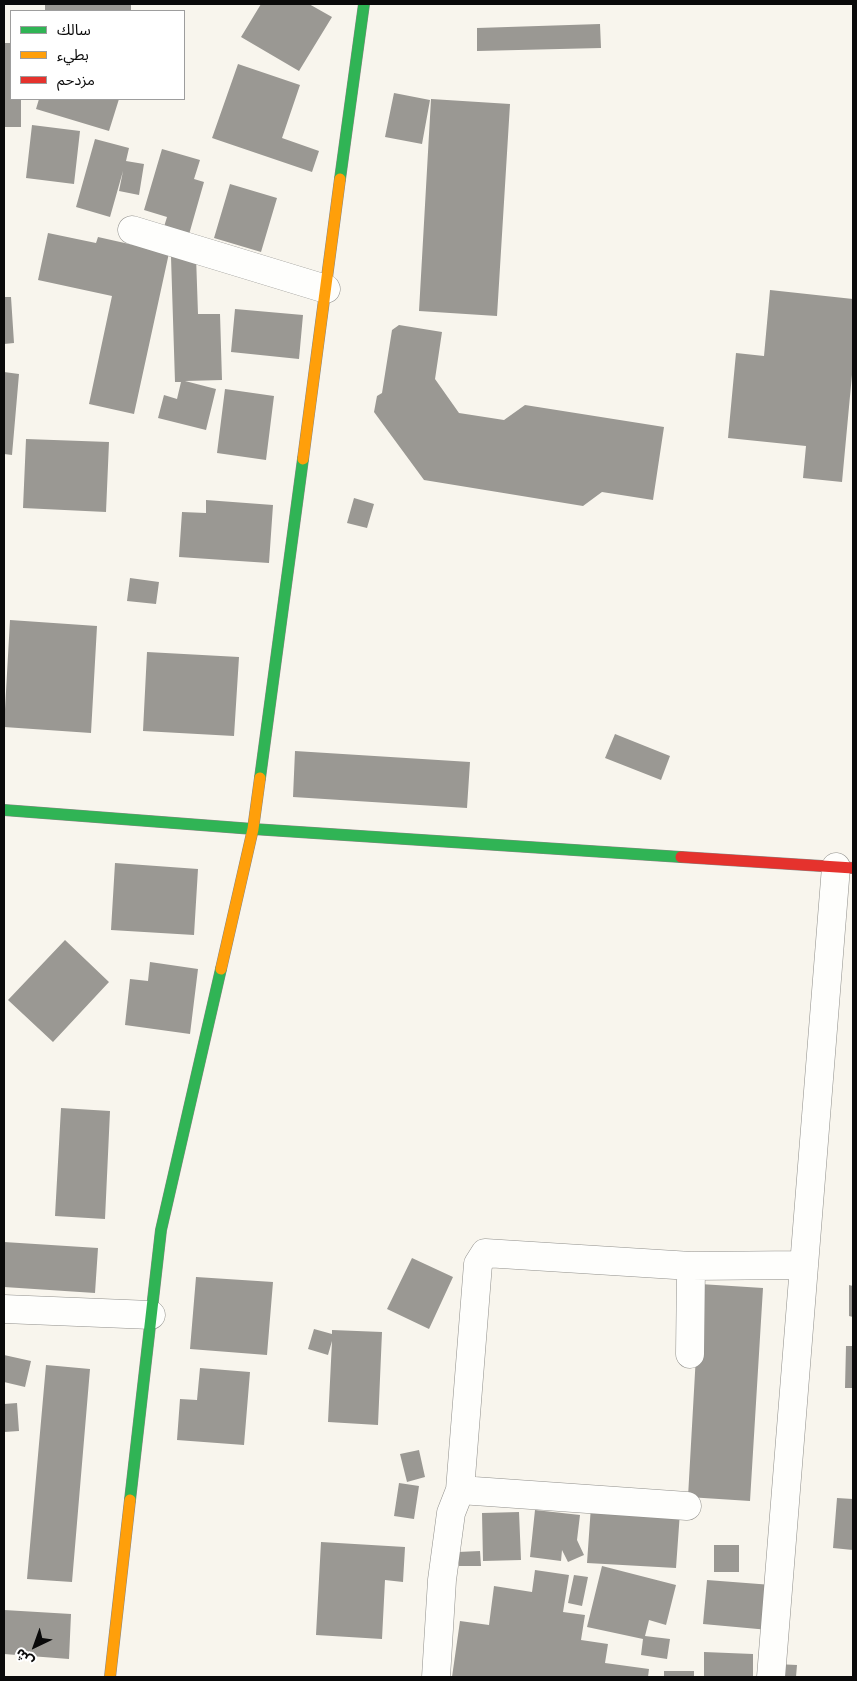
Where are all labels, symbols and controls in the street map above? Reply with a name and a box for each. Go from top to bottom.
legend [10,10,185,100]
text: سالك [57,22,91,38]
text: بطيء [57,47,89,63]
text: مزدحم [57,72,95,88]
north arrow [10,1621,60,1671]
text: ش [12,1646,37,1670]

